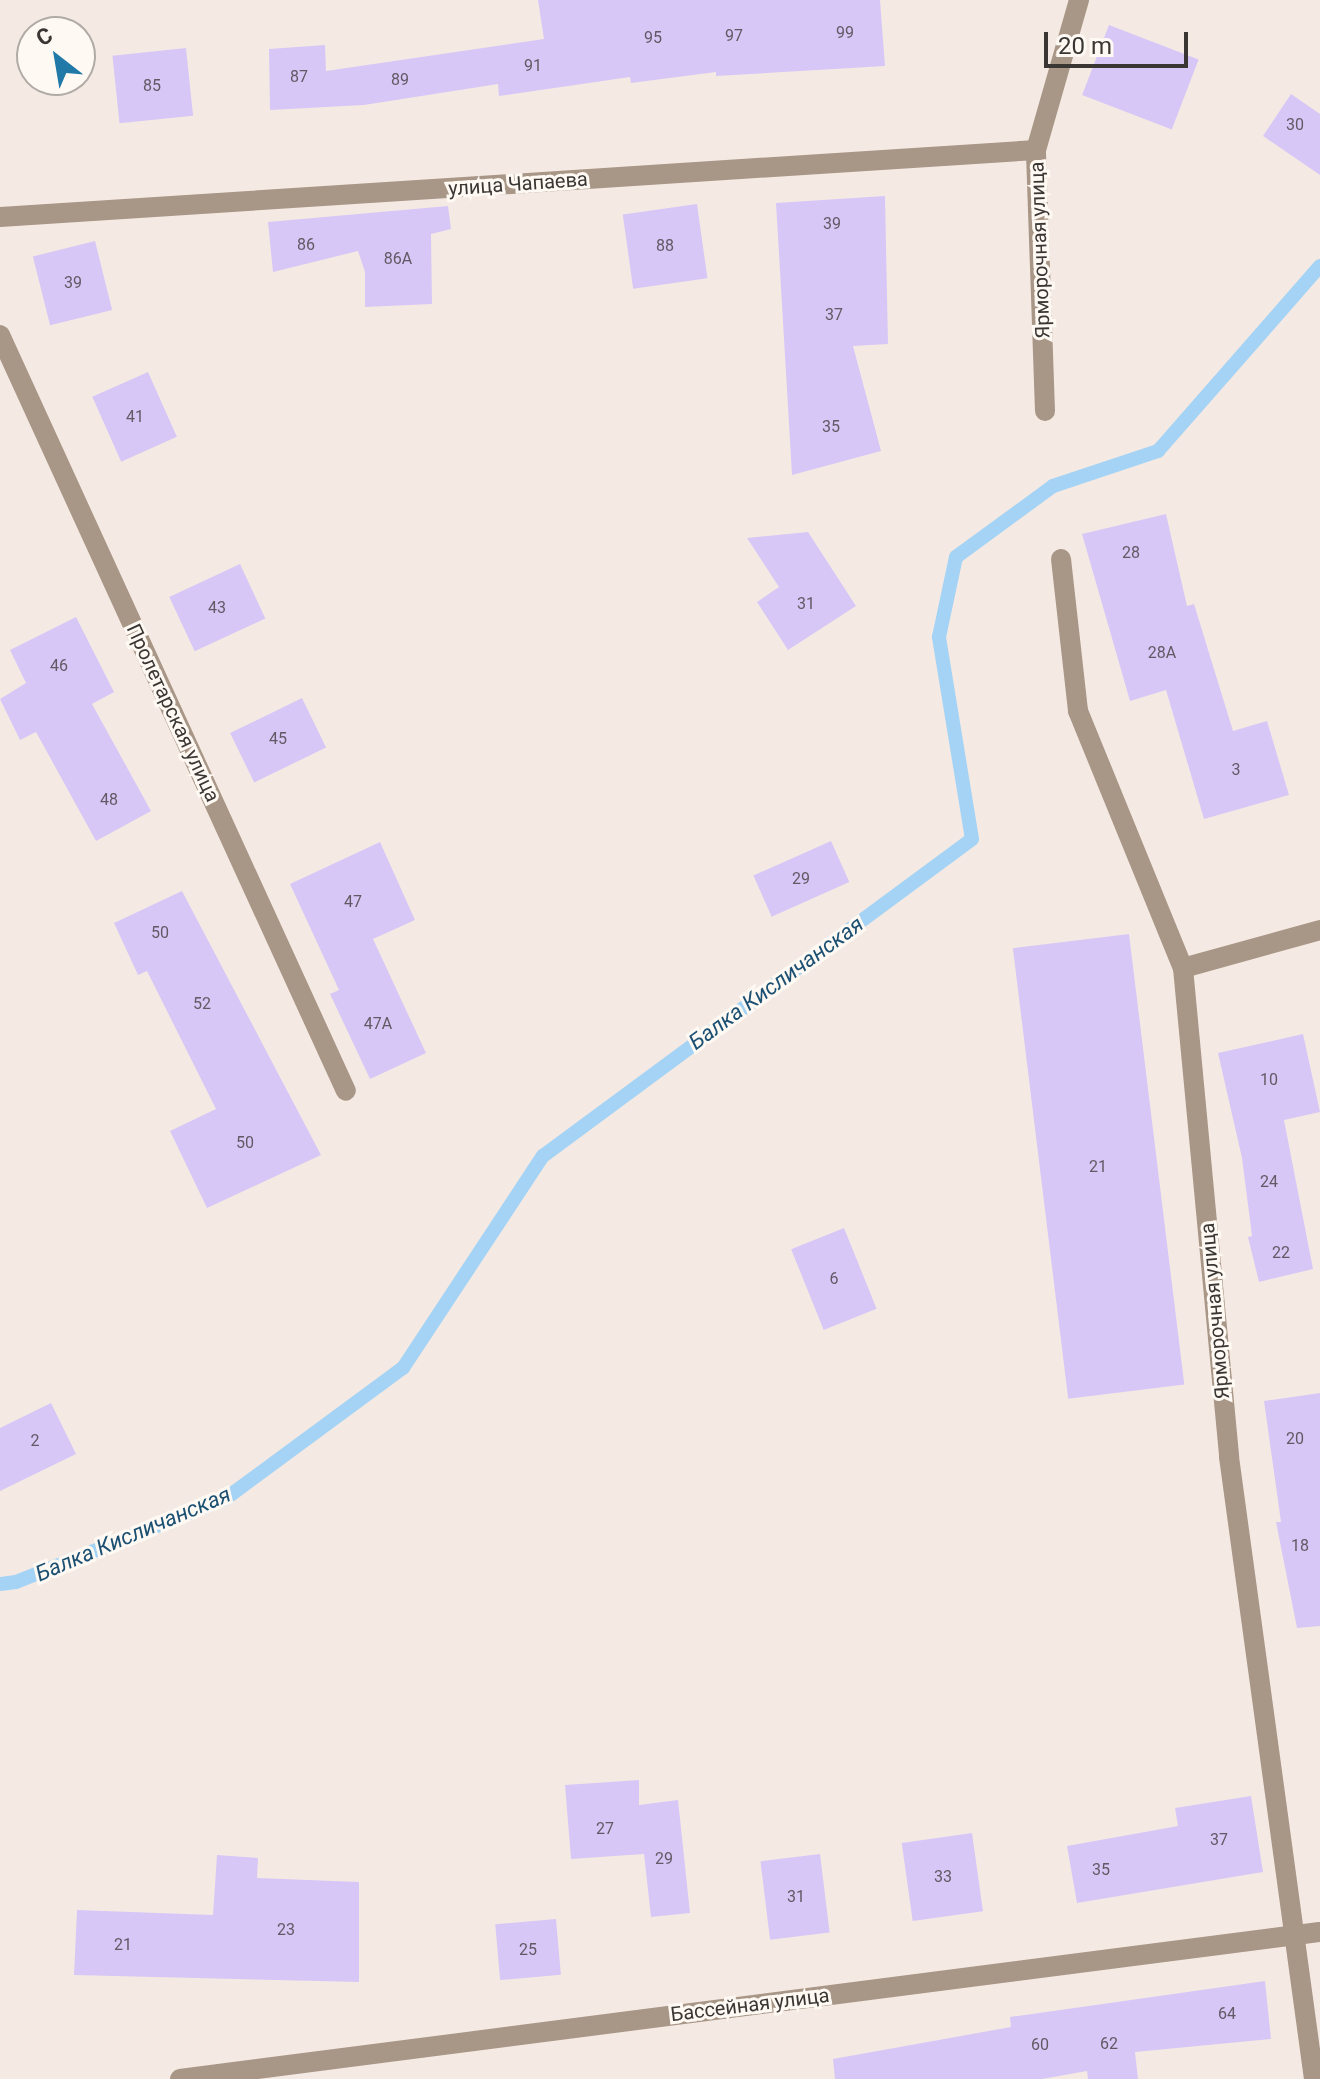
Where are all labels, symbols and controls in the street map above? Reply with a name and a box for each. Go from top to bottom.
north arrow [16,16,96,96]
scale bar [1048,16,1192,66]
text: С [32,22,57,51]
house number: 99 [836,23,854,43]
house number: 97 [725,26,743,46]
house number: 95 [644,28,662,48]
text: 20 m [1058,32,1112,60]
house number: 91 [524,56,542,76]
house number: 87 [290,67,308,87]
house number: 89 [391,70,409,90]
house number: 85 [143,76,161,96]
house number: 30 [1286,115,1304,135]
street label: Ярморочная улица [1025,161,1055,339]
street label: улица Чапаева [447,167,589,201]
house number: 39 [823,214,841,234]
house number: 86 [297,235,315,255]
house number: 88 [656,236,674,256]
house number: 86А [384,249,412,269]
house number: 39 [64,273,82,293]
house number: 37 [825,305,843,325]
house number: 41 [126,407,144,427]
house number: 35 [822,417,840,437]
house number: 28 [1122,543,1140,563]
house number: 31 [797,594,815,614]
house number: 43 [208,598,226,618]
street label: Пролетарская улица [121,620,225,806]
house number: 28А [1148,643,1176,663]
house number: 46 [50,656,68,676]
house number: 45 [269,729,287,749]
house number: 3 [1232,760,1240,780]
house number: 48 [100,790,118,810]
house number: 29 [792,869,810,889]
house number: 47 [344,892,362,912]
water label: Балка Кисличанская [684,911,868,1055]
house number: 50 [151,923,169,943]
house number: 52 [193,994,211,1014]
house number: 47А [364,1014,392,1034]
house number: 10 [1260,1070,1278,1090]
house number: 50 [236,1133,254,1153]
house number: 21 [1089,1157,1107,1177]
house number: 24 [1260,1172,1278,1192]
street label: Ярморочная улица [1195,1222,1235,1400]
house number: 22 [1272,1243,1290,1263]
house number: 6 [830,1269,838,1289]
house number: 20 [1286,1429,1304,1449]
house number: 2 [31,1431,39,1451]
water label: Балка Кисличанская [32,1481,234,1587]
house number: 18 [1291,1536,1309,1556]
house number: 27 [596,1819,614,1839]
house number: 37 [1210,1830,1228,1850]
house number: 29 [655,1849,673,1869]
house number: 35 [1092,1860,1110,1880]
house number: 33 [934,1867,952,1887]
house number: 31 [787,1887,805,1907]
house number: 23 [277,1920,295,1940]
house number: 21 [114,1935,132,1955]
house number: 25 [519,1940,537,1960]
street label: Бассейная улица [669,1983,831,2027]
house number: 64 [1218,2004,1236,2024]
house number: 62 [1100,2034,1118,2054]
house number: 60 [1031,2035,1049,2055]

